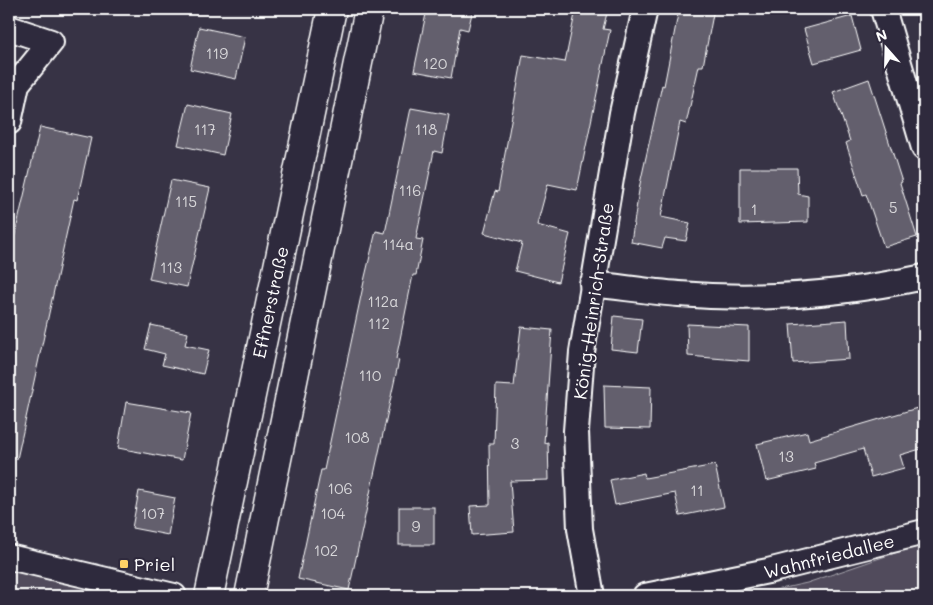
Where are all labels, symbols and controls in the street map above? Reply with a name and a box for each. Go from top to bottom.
north arrow [860,22,910,72]
text: N [873,25,890,46]
house number: 119 [206,43,228,63]
house number: 120 [423,53,447,73]
house number: 117 [194,119,216,139]
house number: 118 [415,119,437,139]
house number: 116 [399,180,421,200]
house number: 115 [175,191,197,211]
house number: 5 [889,197,897,217]
house number: 1 [751,199,757,219]
street label: König-Heinrich-Straße [567,201,619,401]
house number: 114a [382,234,414,254]
street label: Effnerstraße [246,244,294,360]
house number: 113 [160,257,182,277]
house number: 112a [367,291,399,311]
house number: 112 [368,313,390,333]
house number: 110 [359,365,381,385]
house number: 108 [344,427,370,447]
house number: 3 [511,433,520,453]
house number: 13 [778,446,794,466]
house number: 106 [327,478,353,498]
house number: 11 [690,480,704,500]
house number: 107 [141,503,165,523]
house number: 104 [321,503,346,523]
house number: 9 [412,516,421,536]
street label: Wahnfriedallee [761,528,897,584]
house number: 102 [314,540,338,560]
place label: Priel [134,552,175,576]
marker: Priel [118,558,130,570]

